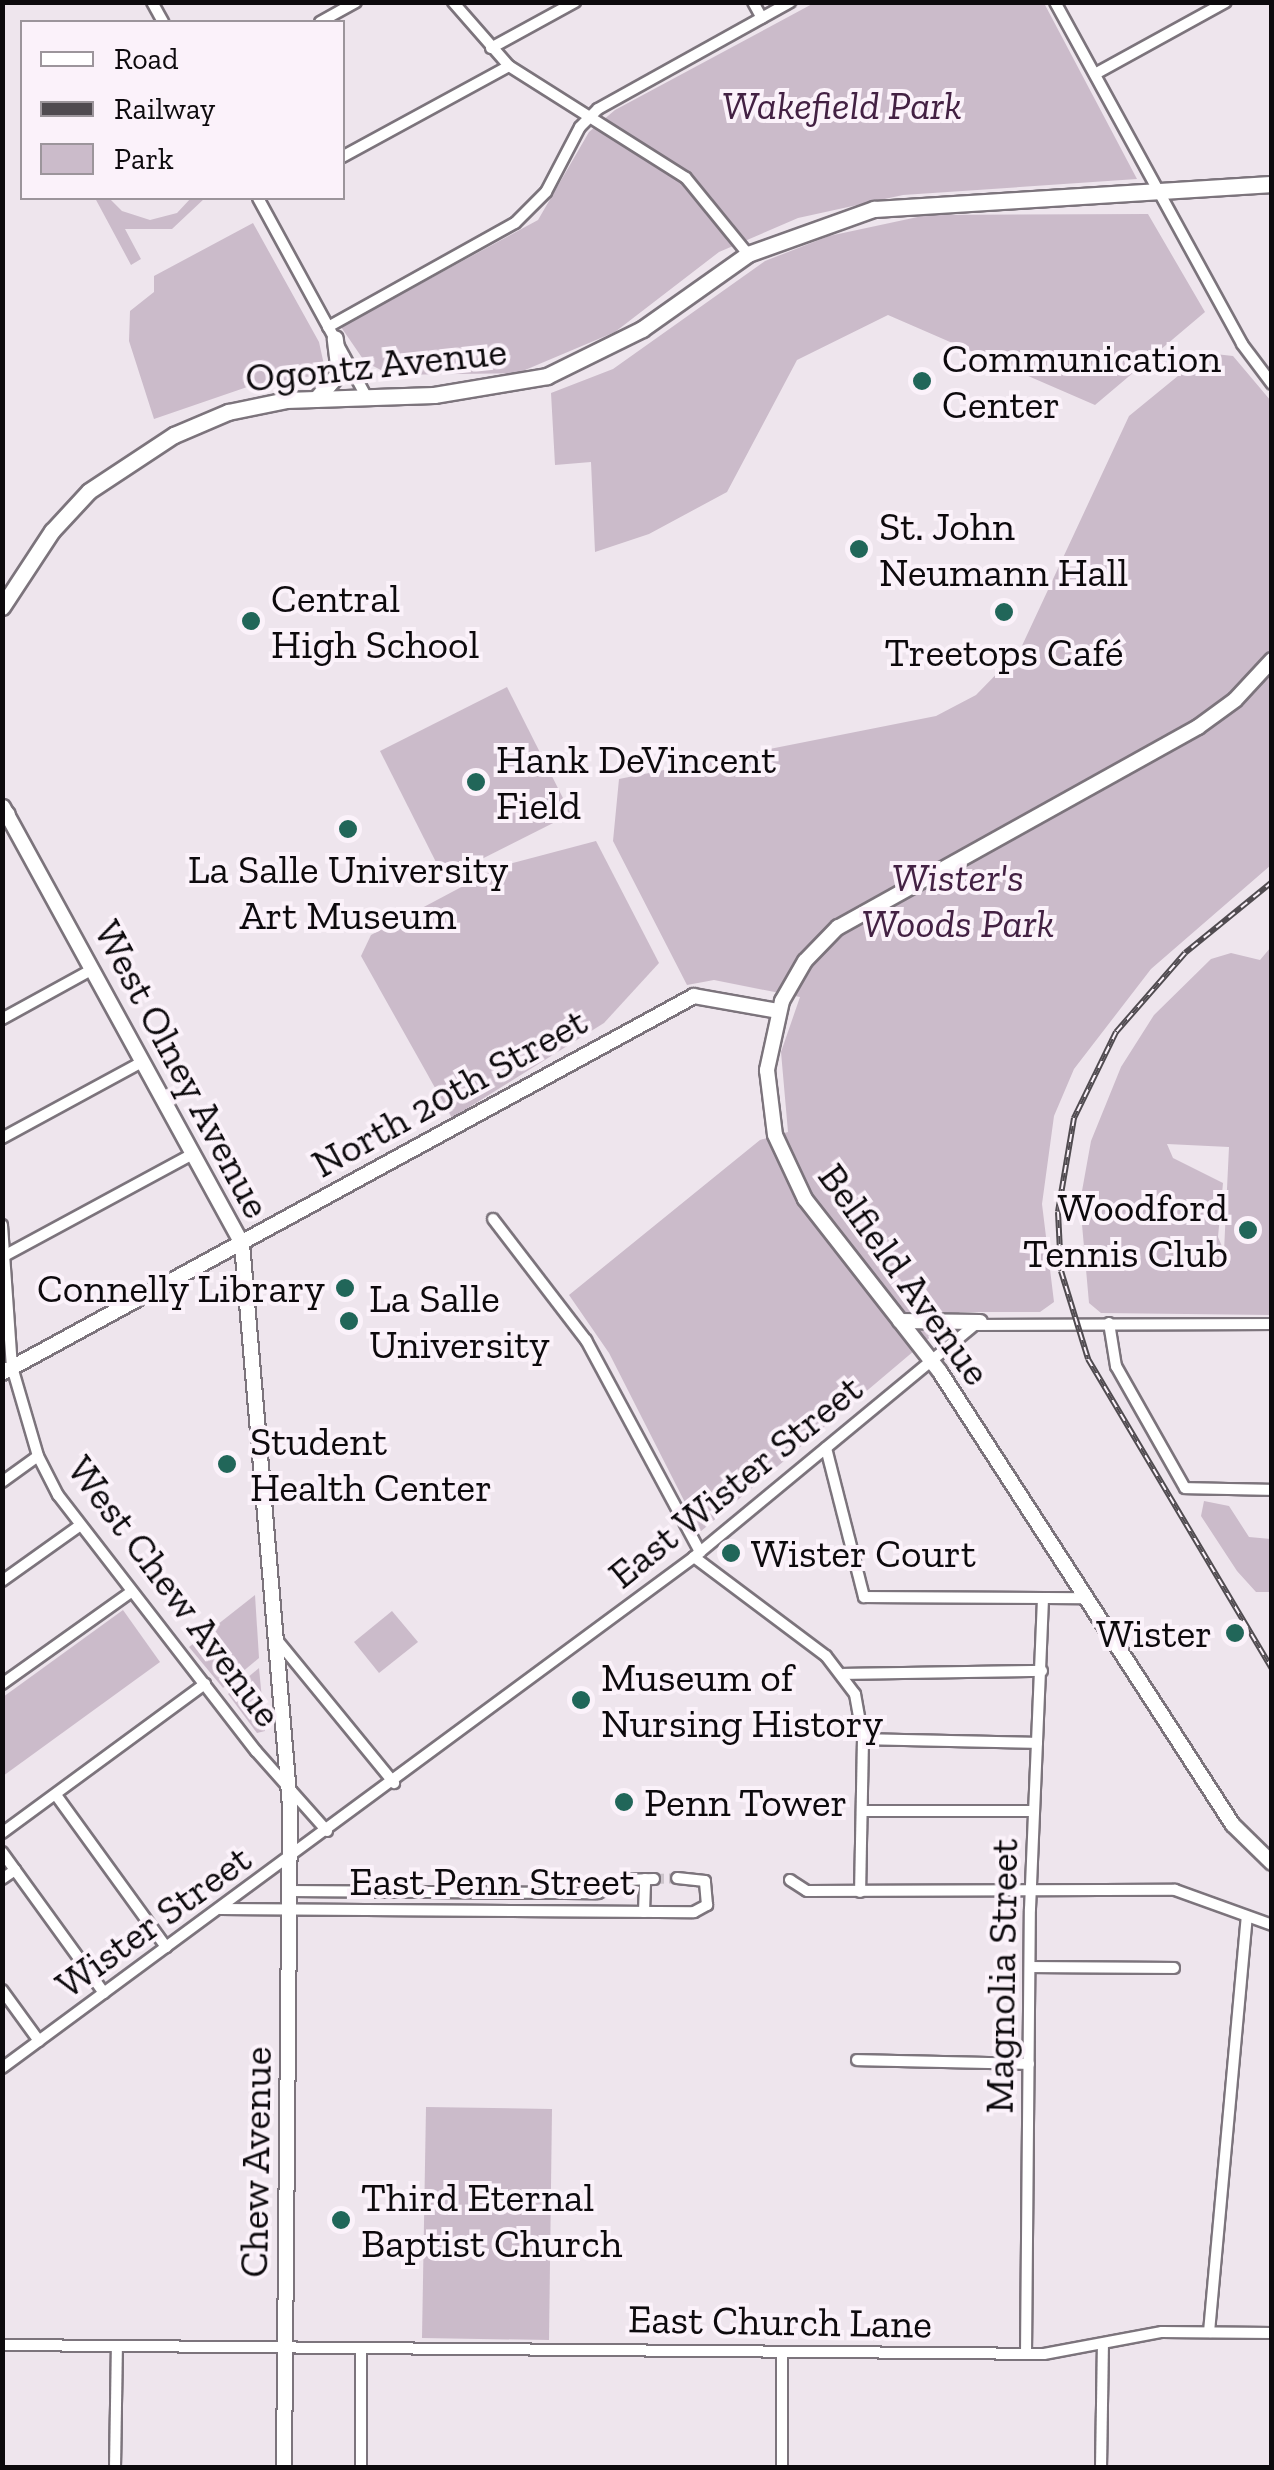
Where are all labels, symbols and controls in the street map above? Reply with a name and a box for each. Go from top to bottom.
legend [20,20,345,200]
text: Road [114,41,179,77]
park label: Wakefield Park [722,81,962,129]
text: Railway [114,91,215,127]
text: Park [114,141,174,177]
street label: Ogontz Avenue [242,326,510,402]
place label: Communication Center [942,334,1221,428]
marker: Communication Center [911,370,933,392]
place label: St. John Neumann Hall [879,502,1128,596]
marker: St. John Neumann Hall [848,538,870,560]
place label: Central High School [271,574,480,668]
marker: Treetops Café [993,601,1015,623]
marker: Central High School [240,610,262,632]
place label: Treetops Café [885,628,1123,676]
place label: Hank DeVincent Field [496,735,776,829]
marker: Hank DeVincent Field [465,771,487,793]
marker: La Salle University Art Museum [337,818,359,840]
place label: La Salle University Art Museum [188,845,508,939]
park label: Wister's Woods Park [862,853,1054,947]
street label: West Olney Avenue [84,911,282,1227]
street label: North 20th Street [303,996,595,1188]
street label: Belfield Avenue [808,1153,1002,1395]
place label: Woodford Tennis Club [1023,1183,1228,1277]
marker: Woodford Tennis Club [1237,1219,1259,1241]
place label: Connelly Library [36,1264,325,1312]
place label: La Salle University [369,1274,550,1368]
marker: Connelly Library [334,1277,356,1299]
marker: La Salle University [338,1310,360,1332]
street label: East Wister Street [598,1363,872,1599]
place label: Student Health Center [250,1417,492,1511]
street label: West Chew Avenue [57,1445,293,1737]
marker: Student Health Center [214,1451,240,1477]
place label: Wister Court [751,1529,976,1577]
marker: Wister Court [720,1542,742,1564]
place label: Wister [1096,1609,1212,1657]
marker: Wister [1222,1620,1248,1646]
place label: Museum of Nursing History [601,1653,883,1747]
marker: Museum of Nursing History [570,1689,592,1711]
place label: Penn Tower [644,1778,848,1826]
marker: Penn Tower [613,1791,635,1813]
street label: Wister Street [46,1834,260,2008]
street label: Magnolia Street [975,1838,1027,2114]
street label: East Penn Street [349,1857,635,1905]
street label: Chew Avenue [229,2045,281,2279]
place label: Third Eternal Baptist Church [361,2173,622,2267]
marker: Third Eternal Baptist Church [330,2209,352,2231]
street label: East Church Lane [627,2294,933,2348]

